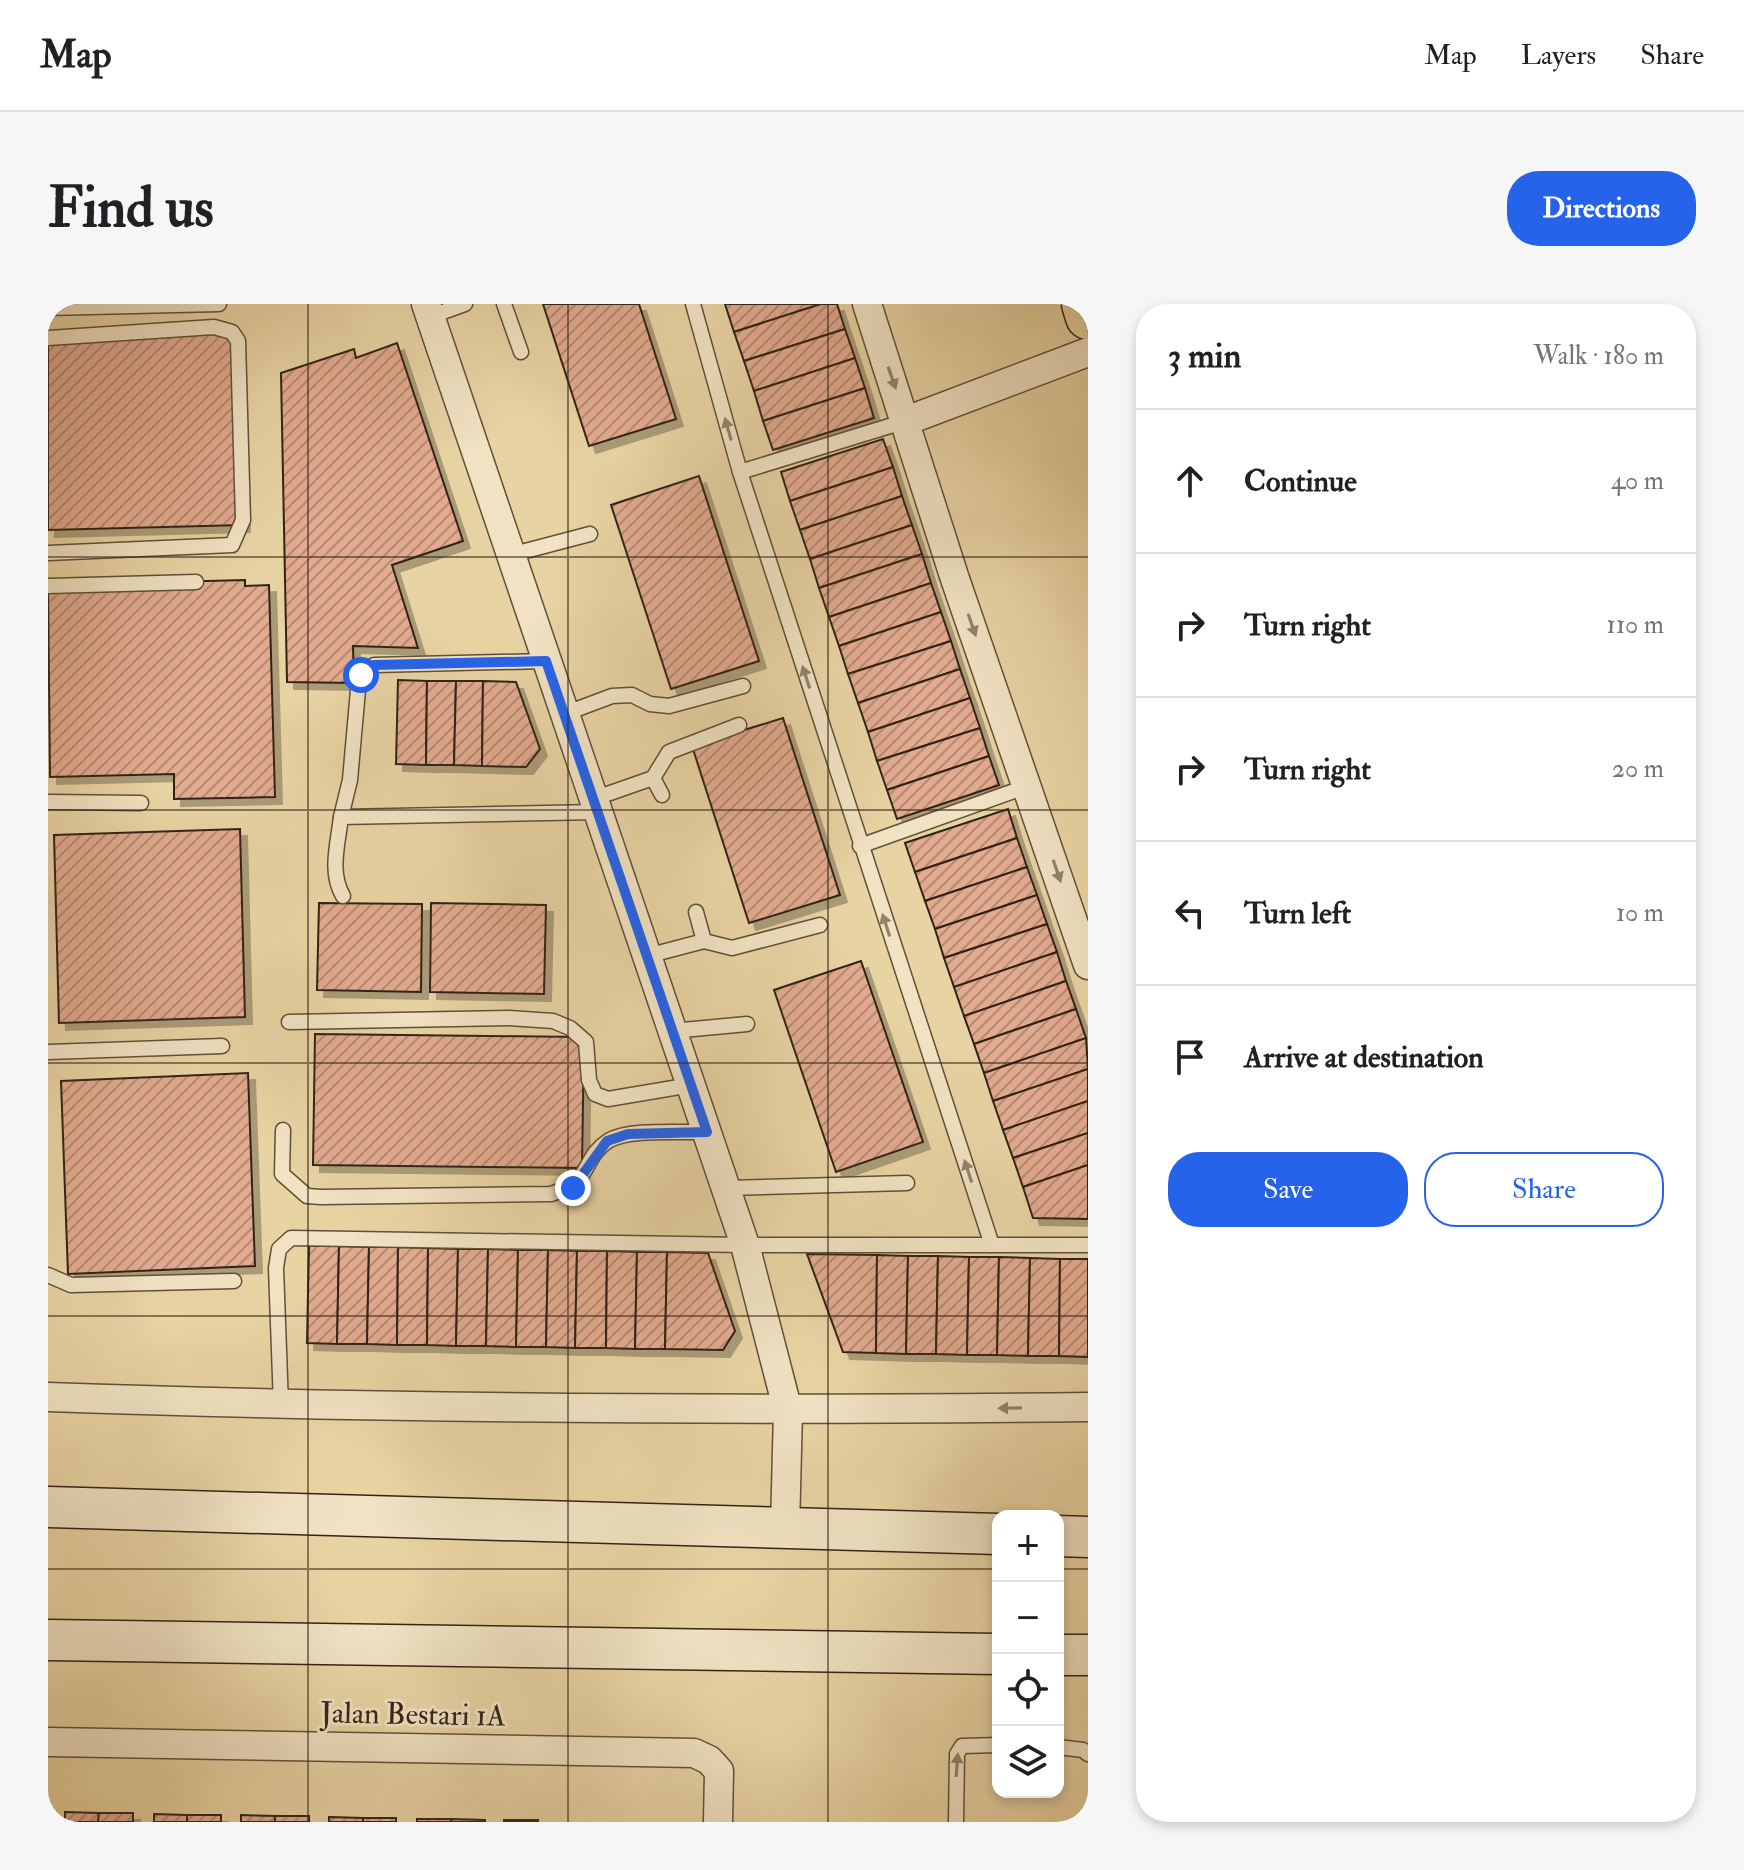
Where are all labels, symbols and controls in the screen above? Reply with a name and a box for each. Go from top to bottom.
text: Map [40,31,111,79]
text: Map [1424,38,1477,73]
text: Layers [1521,38,1596,73]
text: Share [1640,38,1704,73]
button: Directions [1507,171,1696,246]
text: Find us [48,173,214,244]
text: 3 min [1168,335,1241,378]
text: Walk · 180 m [1534,340,1664,372]
one-way arrow [887,366,899,390]
one-way arrow [721,417,734,441]
icon: ahead [1168,459,1212,503]
text: Continue [1244,463,1357,500]
text: 40 m [1611,465,1664,497]
icon: right [1168,603,1212,647]
text: Turn right [1244,607,1371,644]
text: 110 m [1607,609,1664,641]
one-way arrow [966,614,978,638]
route start [343,657,379,693]
one-way arrow [799,665,812,689]
icon: right [1168,747,1212,791]
text: Turn right [1244,751,1371,788]
text: 20 m [1612,753,1664,785]
one-way arrow [1051,859,1063,883]
icon: left [1168,891,1212,935]
text: Turn left [1244,895,1351,932]
text: 10 m [1616,897,1664,929]
one-way arrow [880,912,892,936]
icon: arrive [1168,1035,1212,1079]
text: Arrive at destination [1244,1039,1484,1076]
button: Save [1168,1152,1408,1227]
button: Share [1424,1152,1664,1227]
one-way arrow [961,1159,973,1183]
route end [555,1170,591,1206]
one-way arrow [997,1402,1022,1415]
map controls [992,1510,1064,1798]
button: + [992,1510,1064,1582]
button: − [992,1582,1064,1654]
button: locate [992,1654,1064,1726]
street label: Jalan Bestari 1A [319,1694,506,1735]
button: layers [992,1726,1064,1798]
one-way arrow [951,1753,964,1778]

